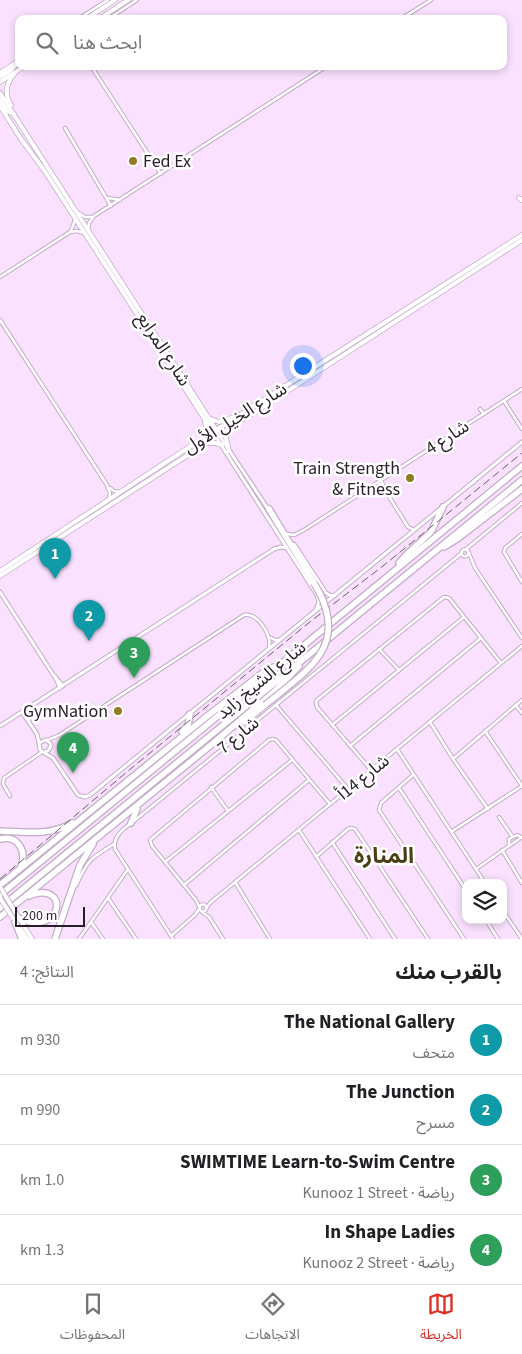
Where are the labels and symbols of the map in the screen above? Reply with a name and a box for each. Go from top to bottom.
place label: Fed Ex [143,149,191,174]
marker: Fed Ex [127,155,139,167]
street label: شارع المرابع [130,307,197,392]
your location [290,353,316,379]
street label: شارع الخيل الأول [179,377,292,461]
street label: شارع 4 [420,414,475,462]
place label: Train Strength & Fitness [293,456,400,502]
marker: Train Strength & Fitness [404,472,416,484]
pin: 1 [39,538,71,579]
pin: 2 [73,600,105,641]
street label: شارع الشيخ زايد [211,635,312,726]
pin: 3 [118,637,150,678]
place label: GymNation [23,699,108,724]
marker: GymNation [112,705,124,717]
street label: شارع 7 [212,711,265,761]
pin: 4 [57,732,89,773]
street label: شارع 14أ [332,749,395,807]
district label: المنارة [354,840,414,872]
scale bar [15,904,85,927]

